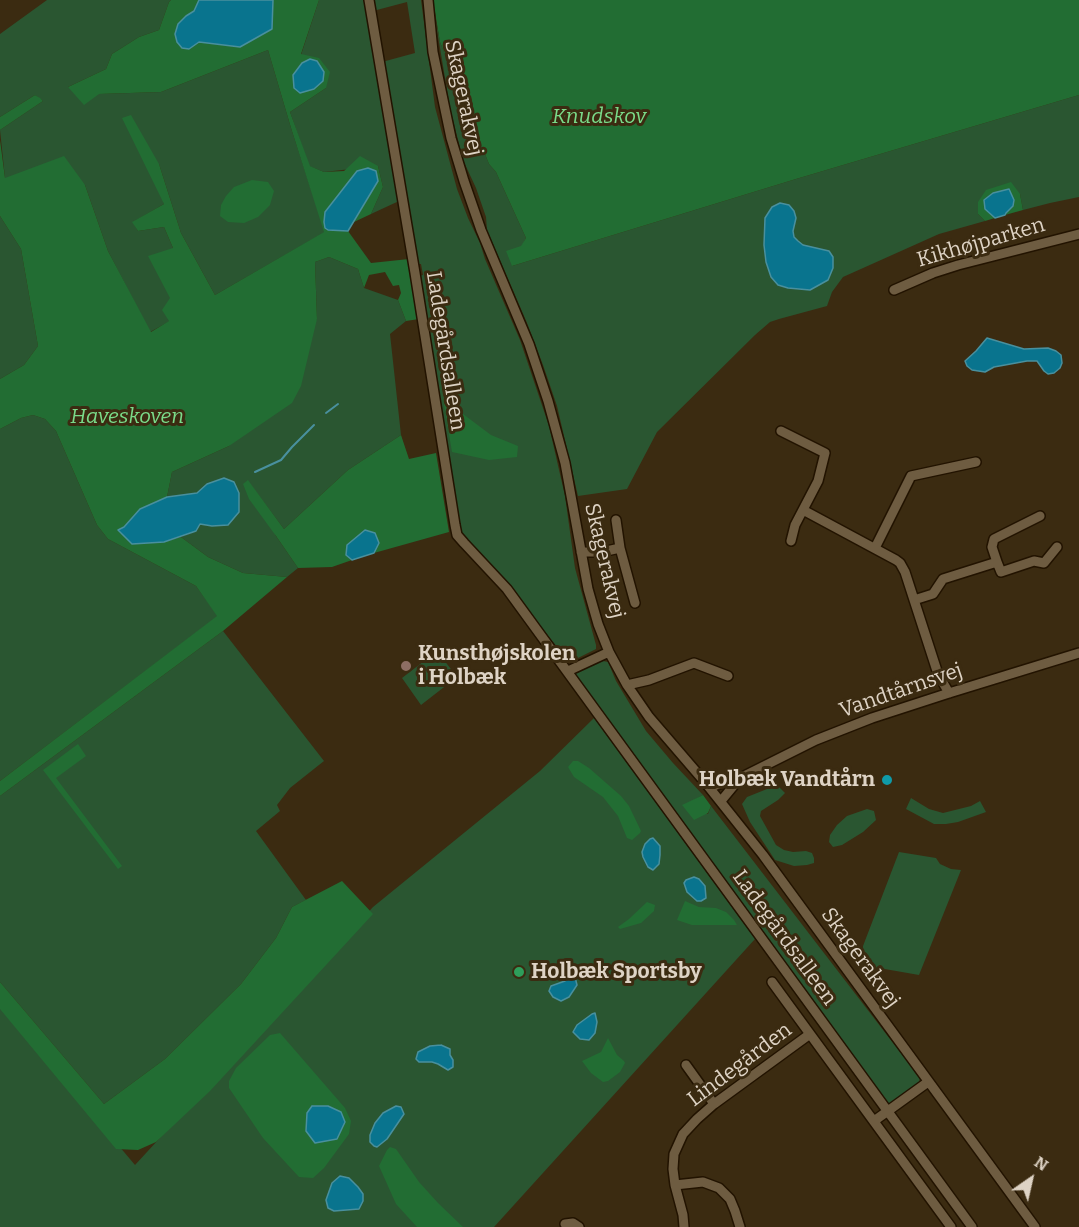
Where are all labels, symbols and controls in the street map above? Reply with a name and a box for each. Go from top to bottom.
street label: Skagerakvej [438,38,488,158]
park label: Knudskov [552,104,646,130]
street label: Kikhøjparken [914,213,1048,273]
street label: Ladegårdsalleen [420,270,470,432]
park label: Haveskoven [70,404,184,430]
street label: Skagerakvej [578,501,630,621]
place label: Kunsthøjskolen i Holbæk [418,641,575,691]
street label: Vandtårnsvej [836,658,966,724]
marker: Kunsthøjskolen i Holbæk [399,659,413,673]
place label: Holbæk Vandtårn [699,767,875,793]
marker: Holbæk Vandtårn [880,773,894,787]
street label: Ladegårdsalleen [727,866,841,1010]
street label: Skagerakvej [815,903,905,1013]
place label: Holbæk Sportsby [531,959,702,985]
marker: Holbæk Sportsby [512,965,526,979]
street label: Lindegården [683,1018,797,1112]
north arrow [1001,1149,1061,1209]
text: N [1031,1152,1052,1175]

